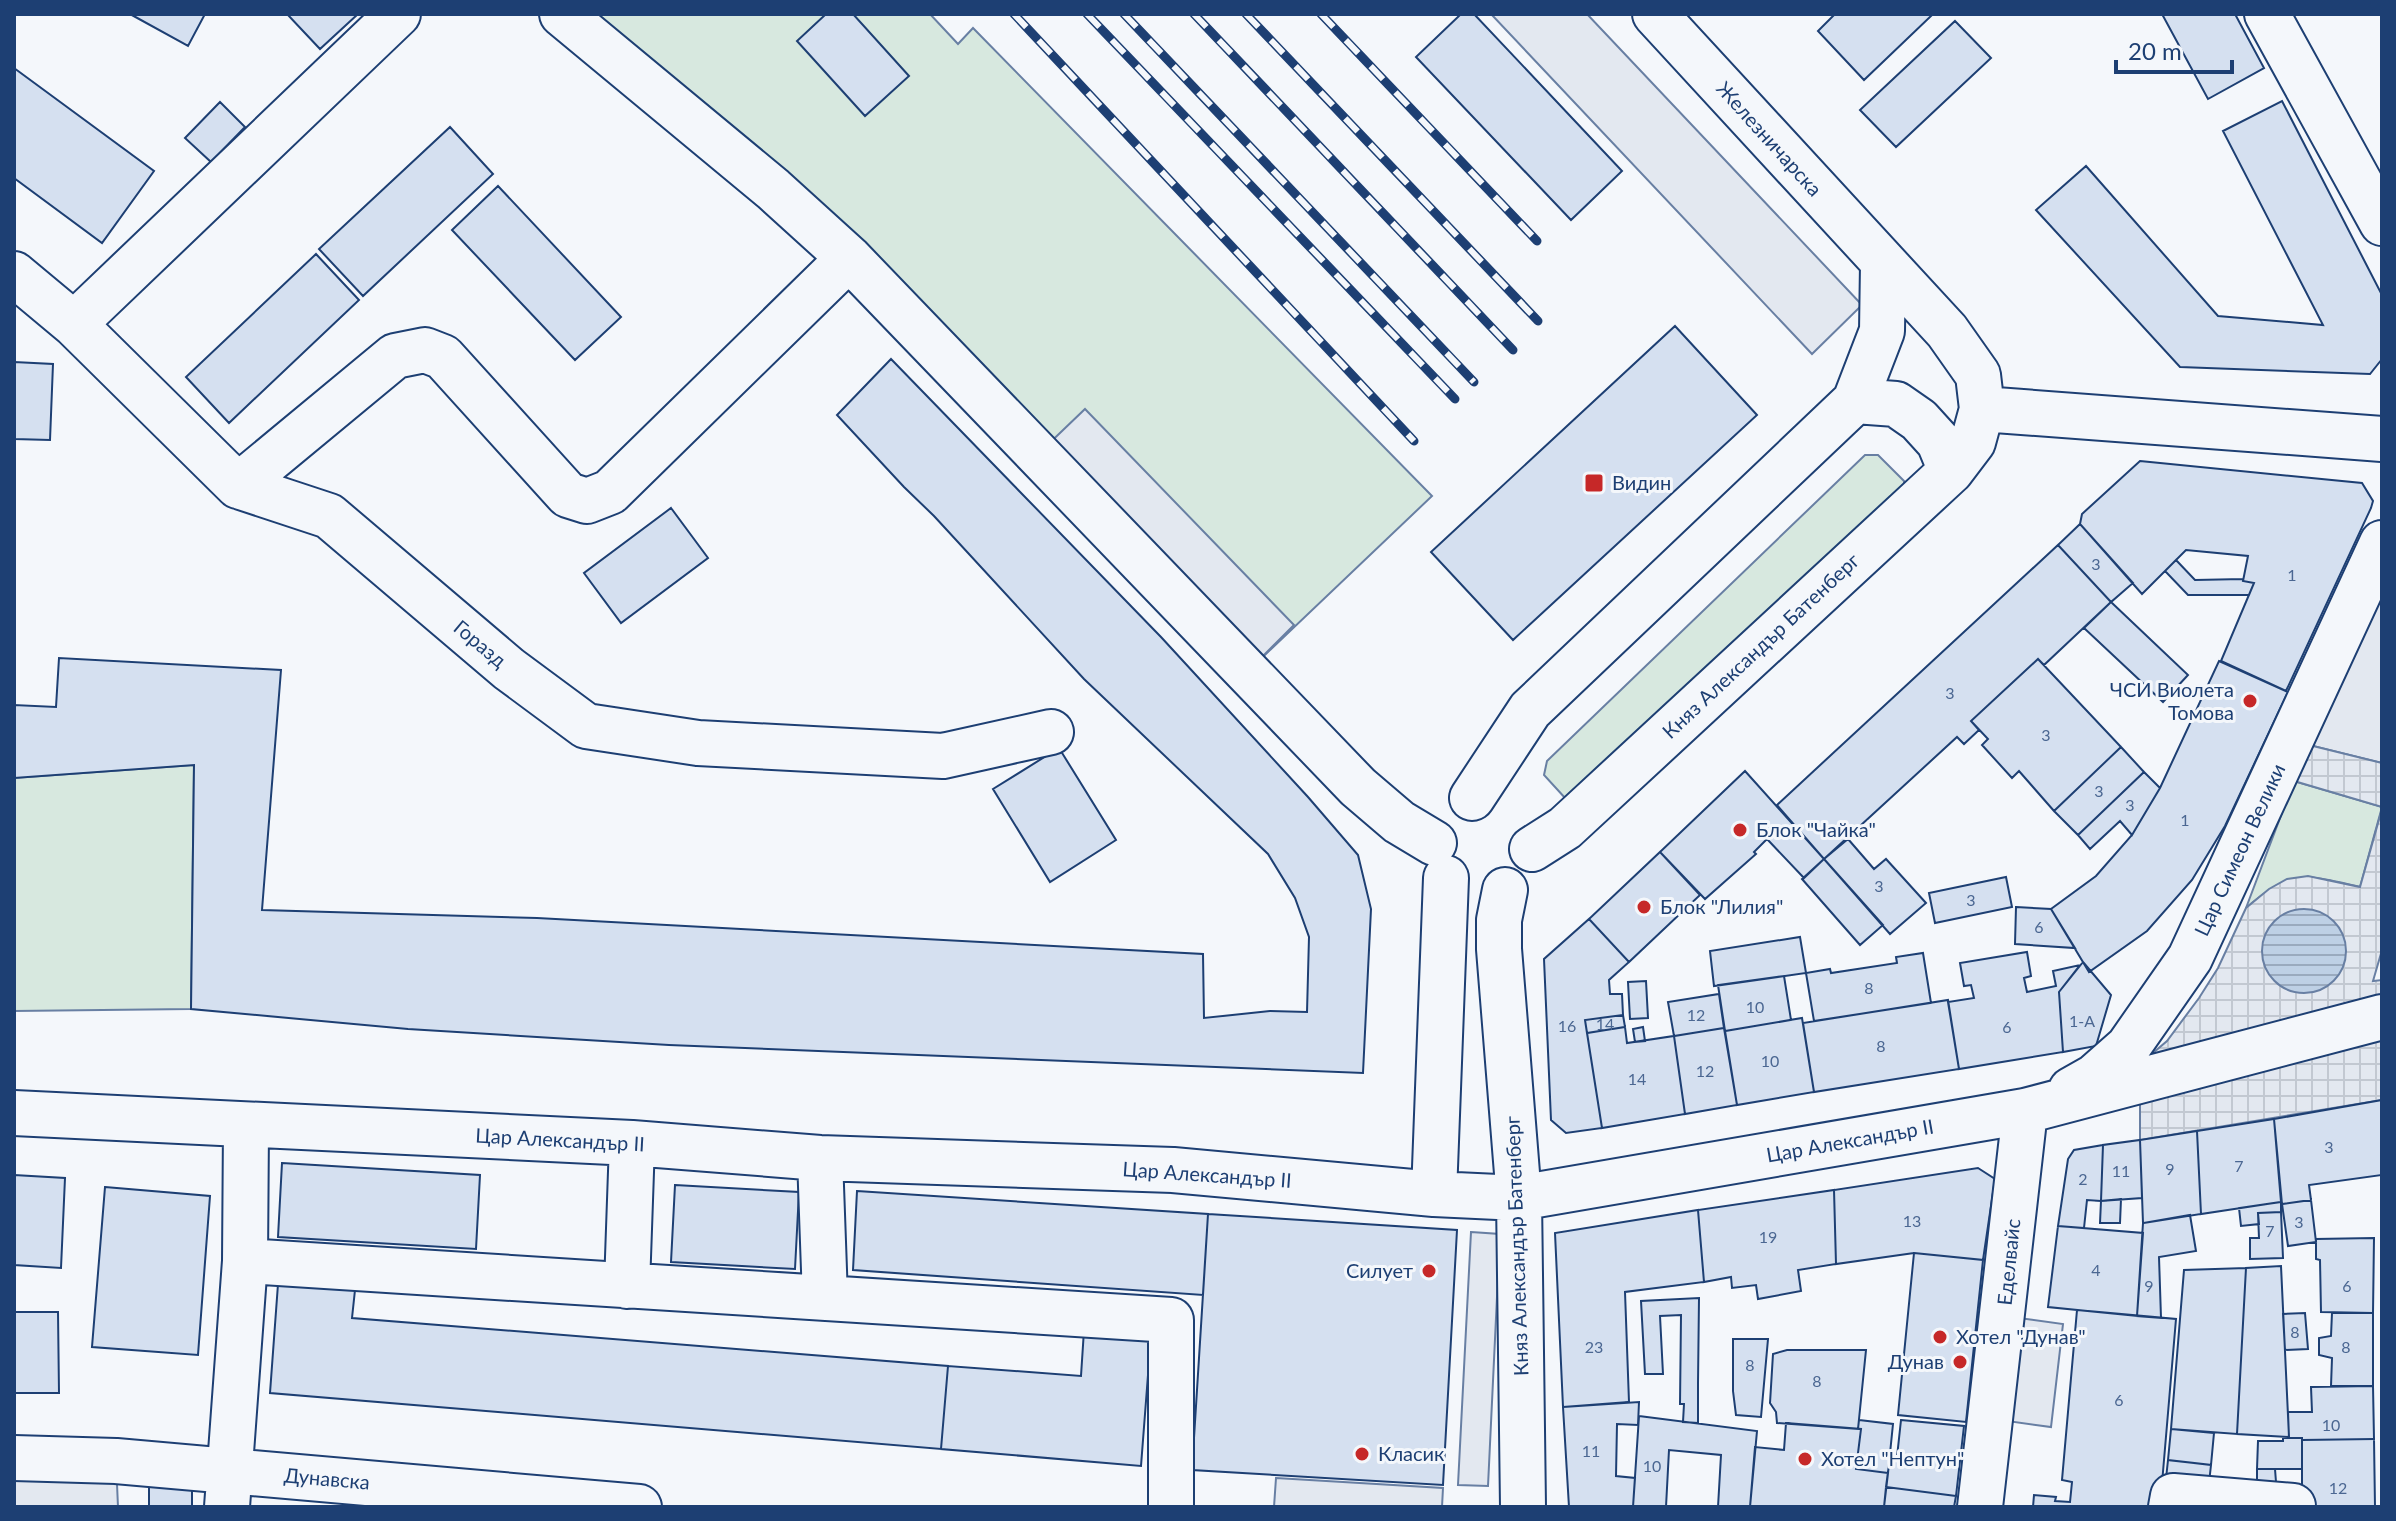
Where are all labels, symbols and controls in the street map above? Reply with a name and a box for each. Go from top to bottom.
scale bar [2116,24,2232,74]
text: 20 m [2128,36,2182,65]
street label: Железничарска [1712,76,1827,201]
place label: Видин [1612,470,1671,494]
marker: Видин [1583,472,1605,494]
street label: Княз Александър Батенберг [1657,548,1864,743]
house number: 3 [2091,554,2101,573]
house number: 1 [2287,565,2297,584]
street label: Горазд [450,614,512,672]
place label: ЧСИ Виолета Томова [2110,677,2234,724]
house number: 3 [1945,683,1955,702]
marker: ЧСИ Виолета Томова [2241,692,2259,710]
house number: 3 [2041,725,2051,744]
street label: Цар Симеон Велики [2189,760,2290,940]
house number: 3 [2094,781,2104,800]
house number: 3 [2125,795,2135,814]
house number: 1 [2180,810,2190,829]
place label: Блок "Чайка" [1756,817,1876,841]
marker: Блок "Чайка" [1731,821,1749,839]
house number: 3 [1874,876,1884,895]
house number: 3 [1966,890,1976,909]
place label: Блок "Лилия" [1660,894,1783,918]
marker: Блок "Лилия" [1635,898,1653,916]
house number: 6 [2034,917,2044,936]
house number: 8 [1864,978,1874,997]
house number: 10 [1746,997,1764,1016]
house number: 12 [1687,1005,1705,1024]
house number: 1-А [2069,1011,2095,1030]
house number: 14 [1596,1014,1614,1033]
house number: 16 [1558,1016,1576,1035]
house number: 6 [2002,1017,2012,1036]
house number: 8 [1876,1036,1886,1055]
house number: 10 [1761,1051,1779,1070]
house number: 12 [1696,1061,1714,1080]
house number: 14 [1628,1069,1646,1088]
street label: Цар Александър II [1764,1113,1935,1167]
street label: Княз Александър Батенберг [1499,1116,1533,1377]
street label: Цар Александър II [475,1123,645,1155]
house number: 3 [2324,1137,2334,1156]
street label: Цар Александър II [1122,1156,1292,1192]
house number: 7 [2234,1156,2244,1175]
house number: 9 [2165,1159,2175,1178]
house number: 11 [2112,1161,2130,1180]
house number: 2 [2078,1169,2088,1188]
house number: 13 [1903,1211,1921,1230]
house number: 3 [2294,1212,2304,1231]
street label: Еделвайс [1992,1217,2025,1306]
house number: 7 [2265,1221,2275,1240]
house number: 19 [1759,1227,1777,1246]
place label: Силует [1346,1258,1413,1282]
house number: 4 [2091,1260,2101,1279]
marker: Силует [1420,1262,1438,1280]
house number: 9 [2144,1276,2154,1295]
house number: 6 [2342,1276,2352,1295]
house number: 8 [2290,1322,2300,1341]
place label: Хотел "Дунав" [1956,1324,2086,1348]
marker: Хотел "Дунав" [1931,1328,1949,1346]
house number: 23 [1585,1337,1603,1356]
house number: 8 [2341,1337,2351,1356]
place label: Дунав [1888,1349,1944,1373]
marker: Дунав [1951,1353,1969,1371]
house number: 8 [1745,1355,1755,1374]
house number: 8 [1812,1371,1822,1390]
house number: 6 [2114,1390,2124,1409]
house number: 10 [2322,1415,2340,1434]
place label: Класик [1378,1441,1445,1465]
house number: 11 [1582,1441,1600,1460]
marker: Класик [1353,1445,1371,1463]
place label: Хотел "Нептун" [1821,1446,1964,1470]
marker: Хотел "Нептун" [1796,1450,1814,1468]
house number: 10 [1643,1456,1661,1475]
street label: Дунавска [283,1462,371,1494]
house number: 12 [2329,1478,2347,1497]

